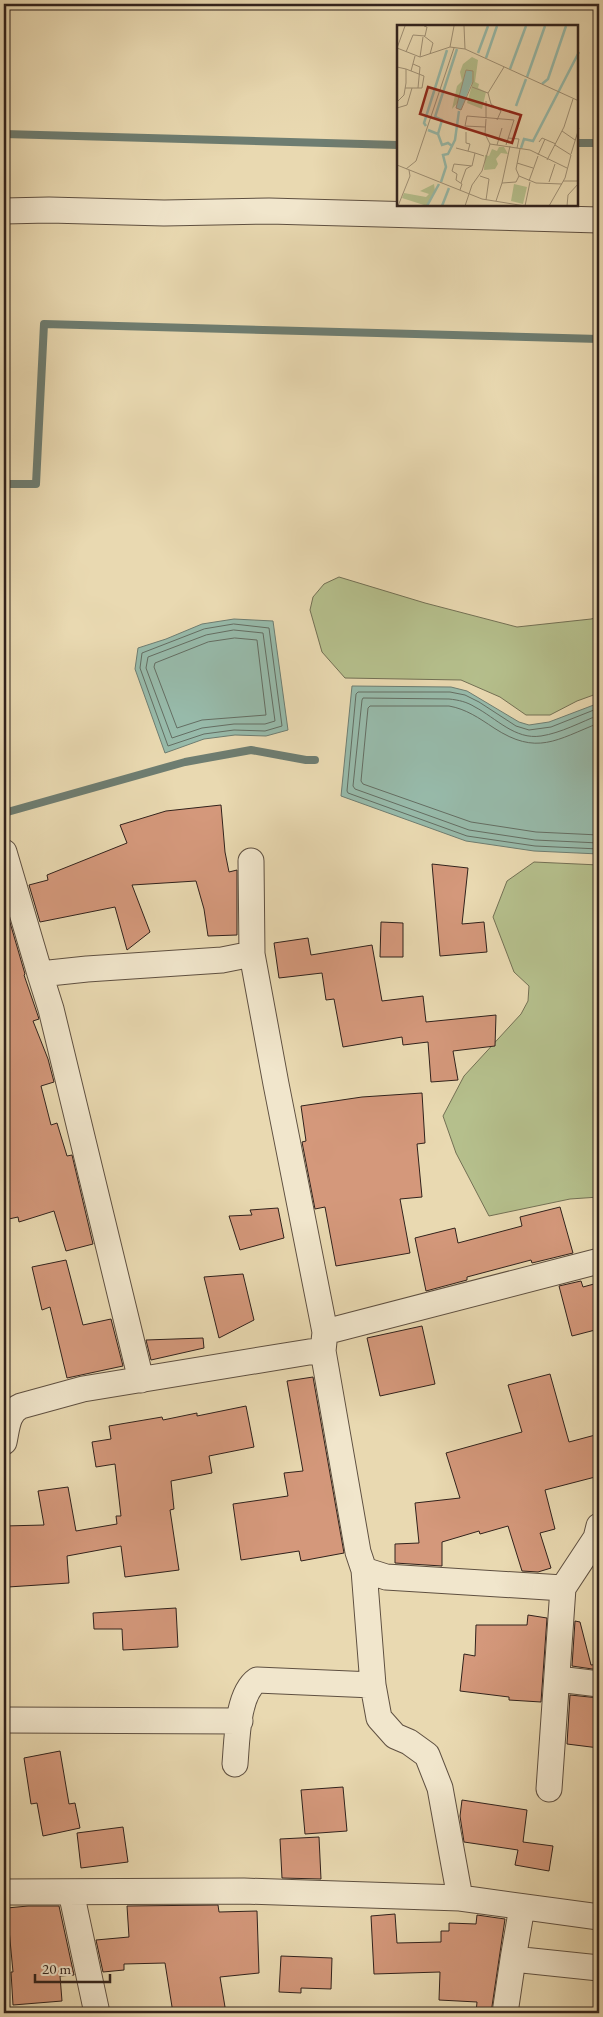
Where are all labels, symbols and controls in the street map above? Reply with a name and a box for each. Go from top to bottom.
inset map [397,25,578,206]
scale bar [35,1952,110,1984]
text: 20 m [42,1959,71,1978]

